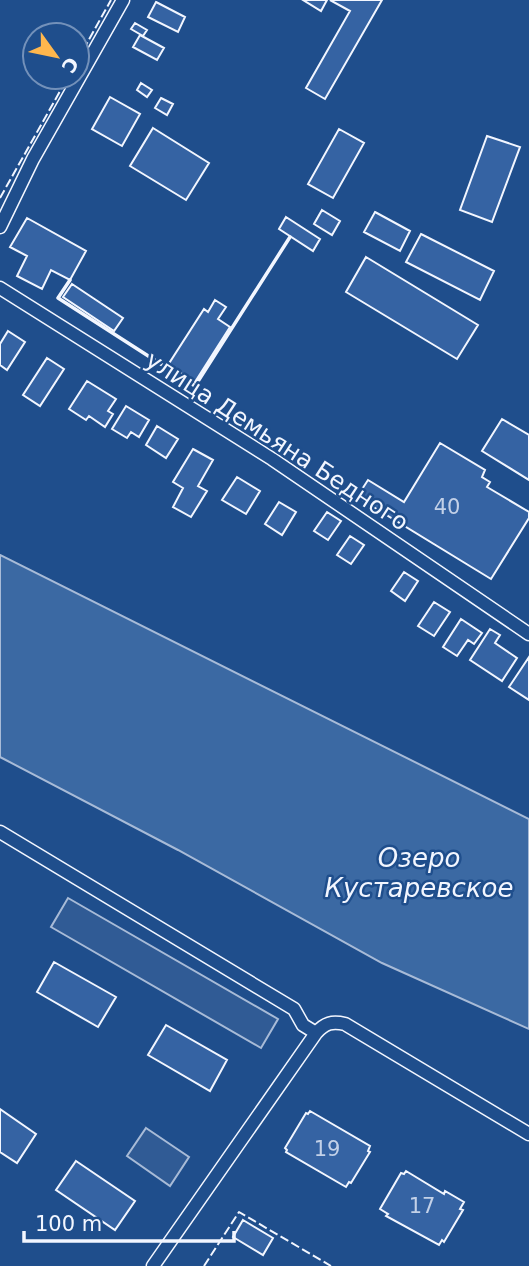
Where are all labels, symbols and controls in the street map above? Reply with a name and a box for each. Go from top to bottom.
north arrow [21,21,91,91]
text: С [57,53,83,77]
street label: улица Демьяна Бедного [140,346,414,536]
house number: 40 [434,495,460,519]
water label: Озеро Кустаревское [325,843,513,903]
house number: 19 [314,1137,340,1161]
house number: 17 [409,1194,435,1218]
scale bar [24,1200,234,1244]
text: 100 m [35,1212,102,1236]

